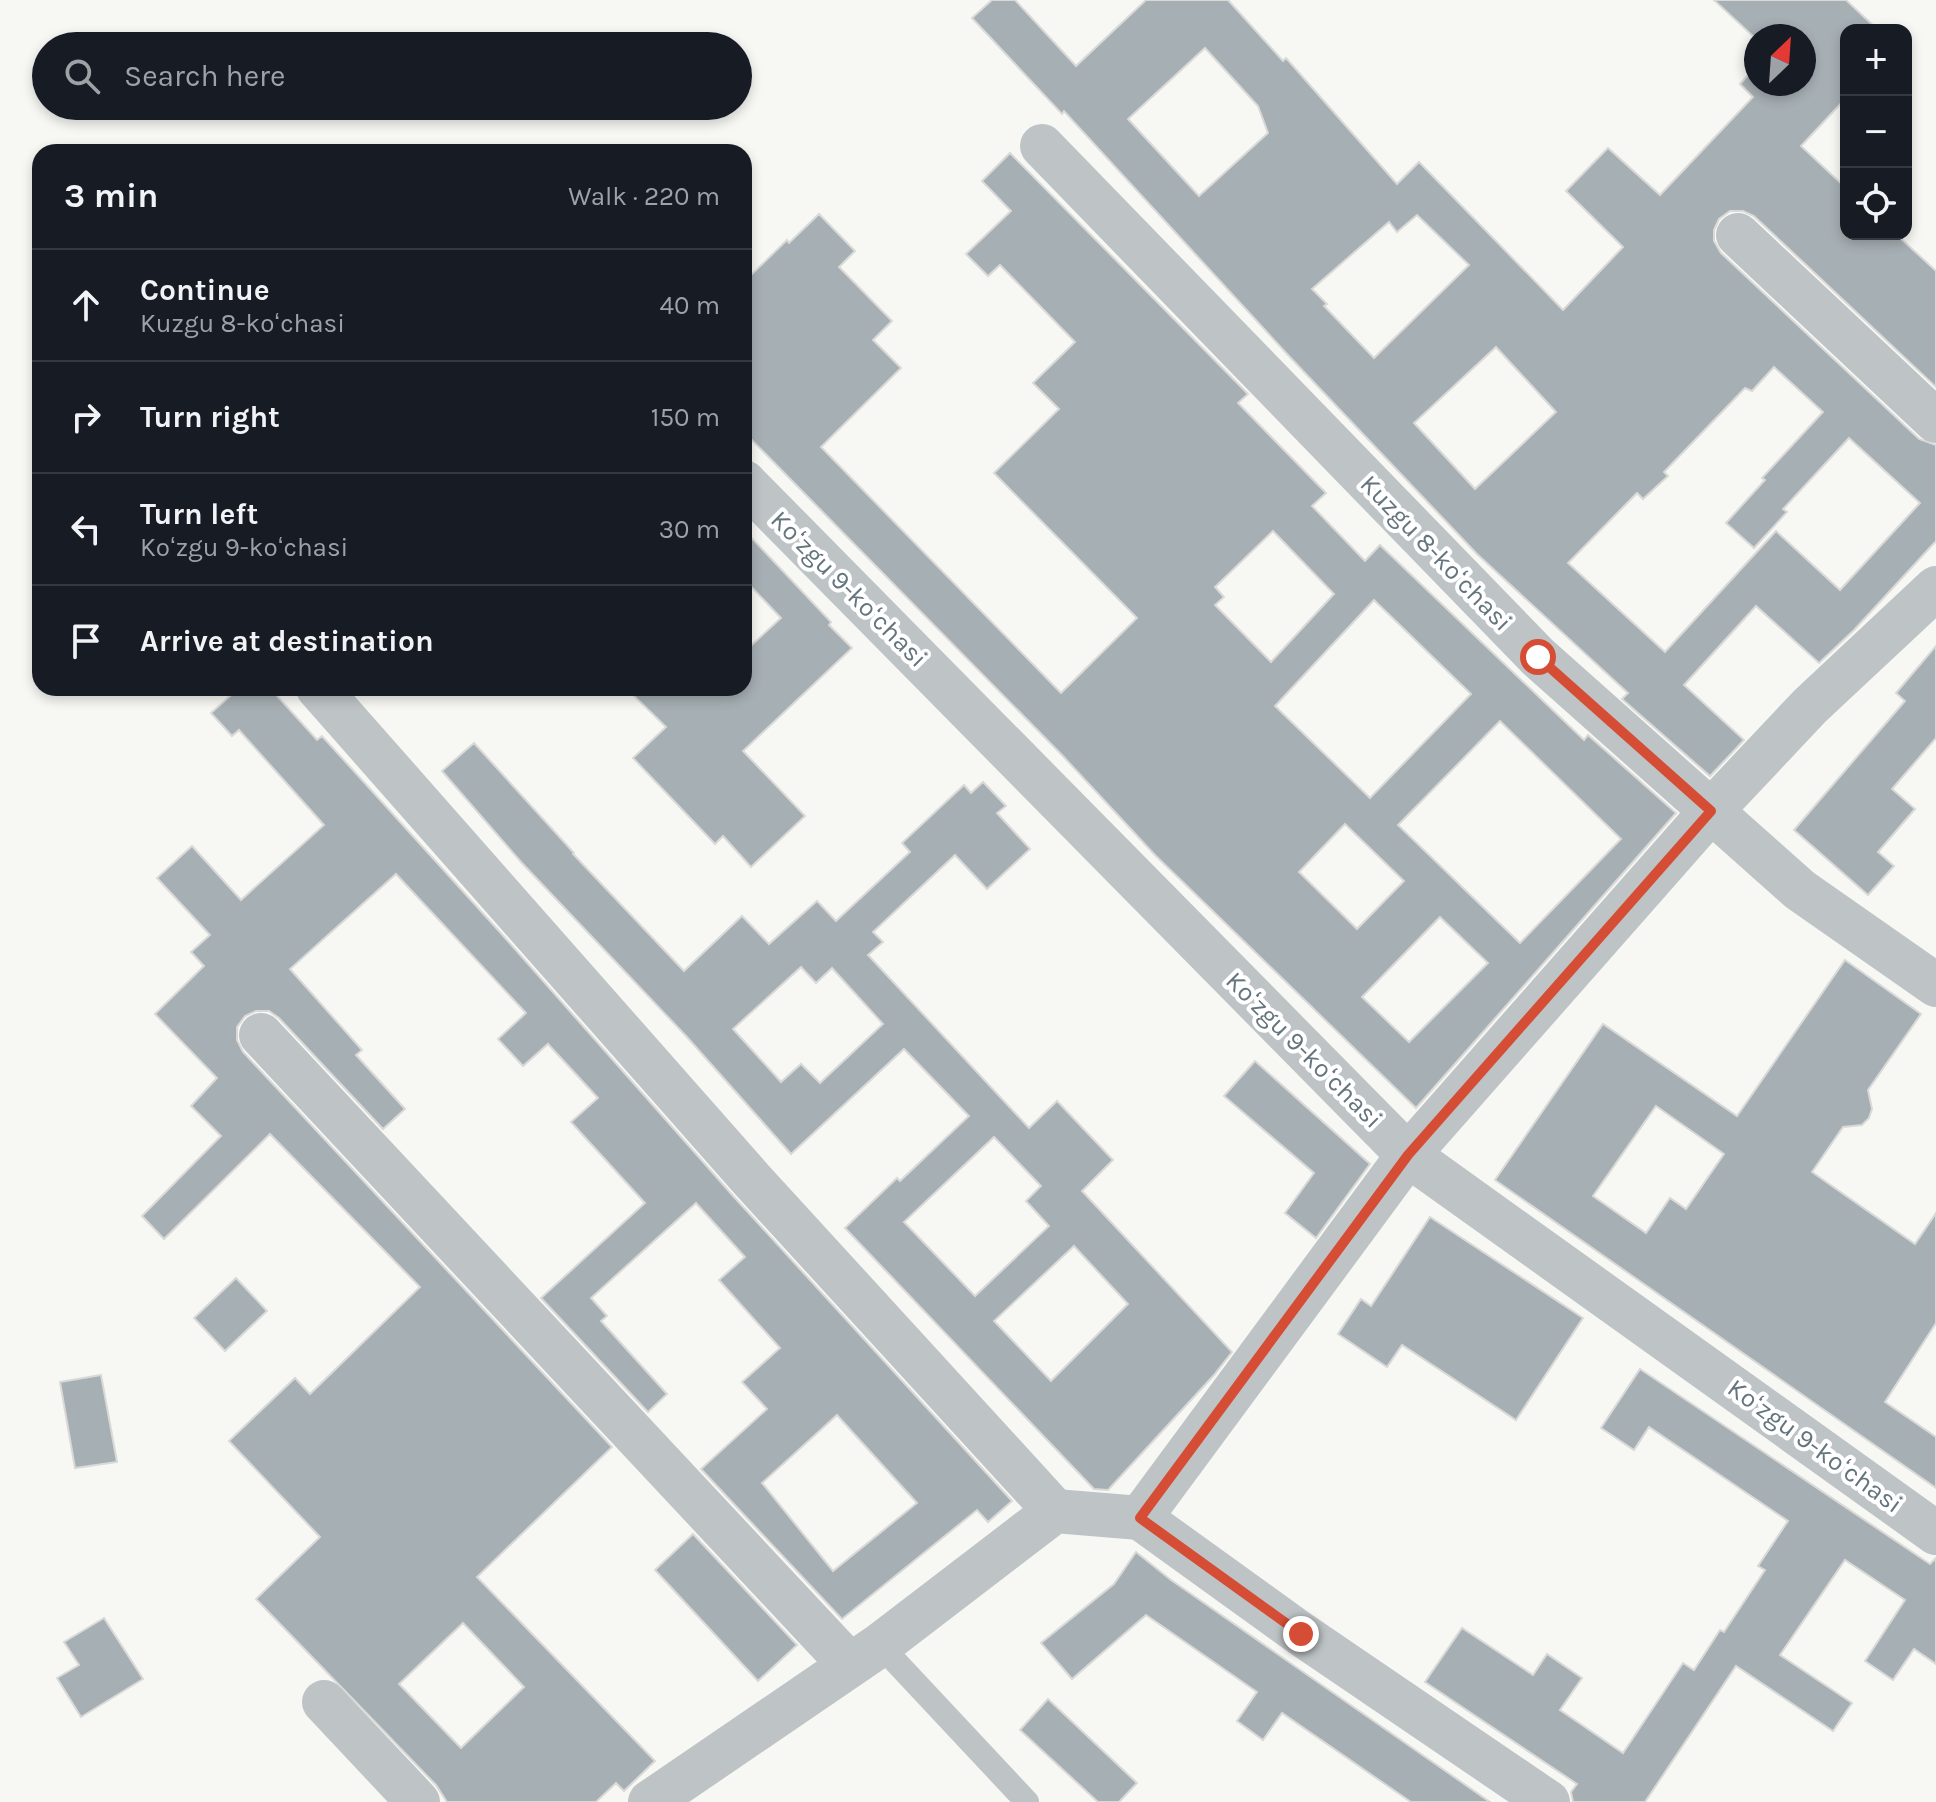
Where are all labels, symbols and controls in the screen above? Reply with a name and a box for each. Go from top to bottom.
north arrow [1744,24,1816,96]
map controls [1840,24,1912,240]
button: + [1840,24,1912,96]
search box [32,32,752,120]
icon: search [60,54,104,98]
text: Search here [124,58,285,94]
button: − [1840,96,1912,168]
button: locate [1840,168,1912,240]
text: 3 min [64,176,158,216]
text: Walk · 220 m [568,181,720,212]
text: Continue [140,272,270,308]
icon: ahead [64,283,108,327]
text: 40 m [660,290,720,321]
text: Kuzgu 8-koʻchasi [140,308,345,339]
icon: right [64,395,108,439]
text: Turn right [140,399,280,435]
text: 150 m [651,402,720,433]
street label: Kuzgu 8-koʻchasi [1354,469,1518,637]
text: Turn left [140,496,258,532]
street label: Koʻzgu 9-koʻchasi [764,504,934,674]
icon: left [64,507,108,551]
text: 30 m [659,514,720,545]
text: Koʻzgu 9-koʻchasi [140,532,348,563]
icon: arrive [64,619,108,663]
text: Arrive at destination [140,623,434,659]
route start [1520,639,1556,675]
street label: Koʻzgu 9-koʻchasi [1219,965,1389,1135]
street label: Koʻzgu 9-koʻchasi [1722,1372,1908,1520]
route end [1283,1616,1319,1652]

